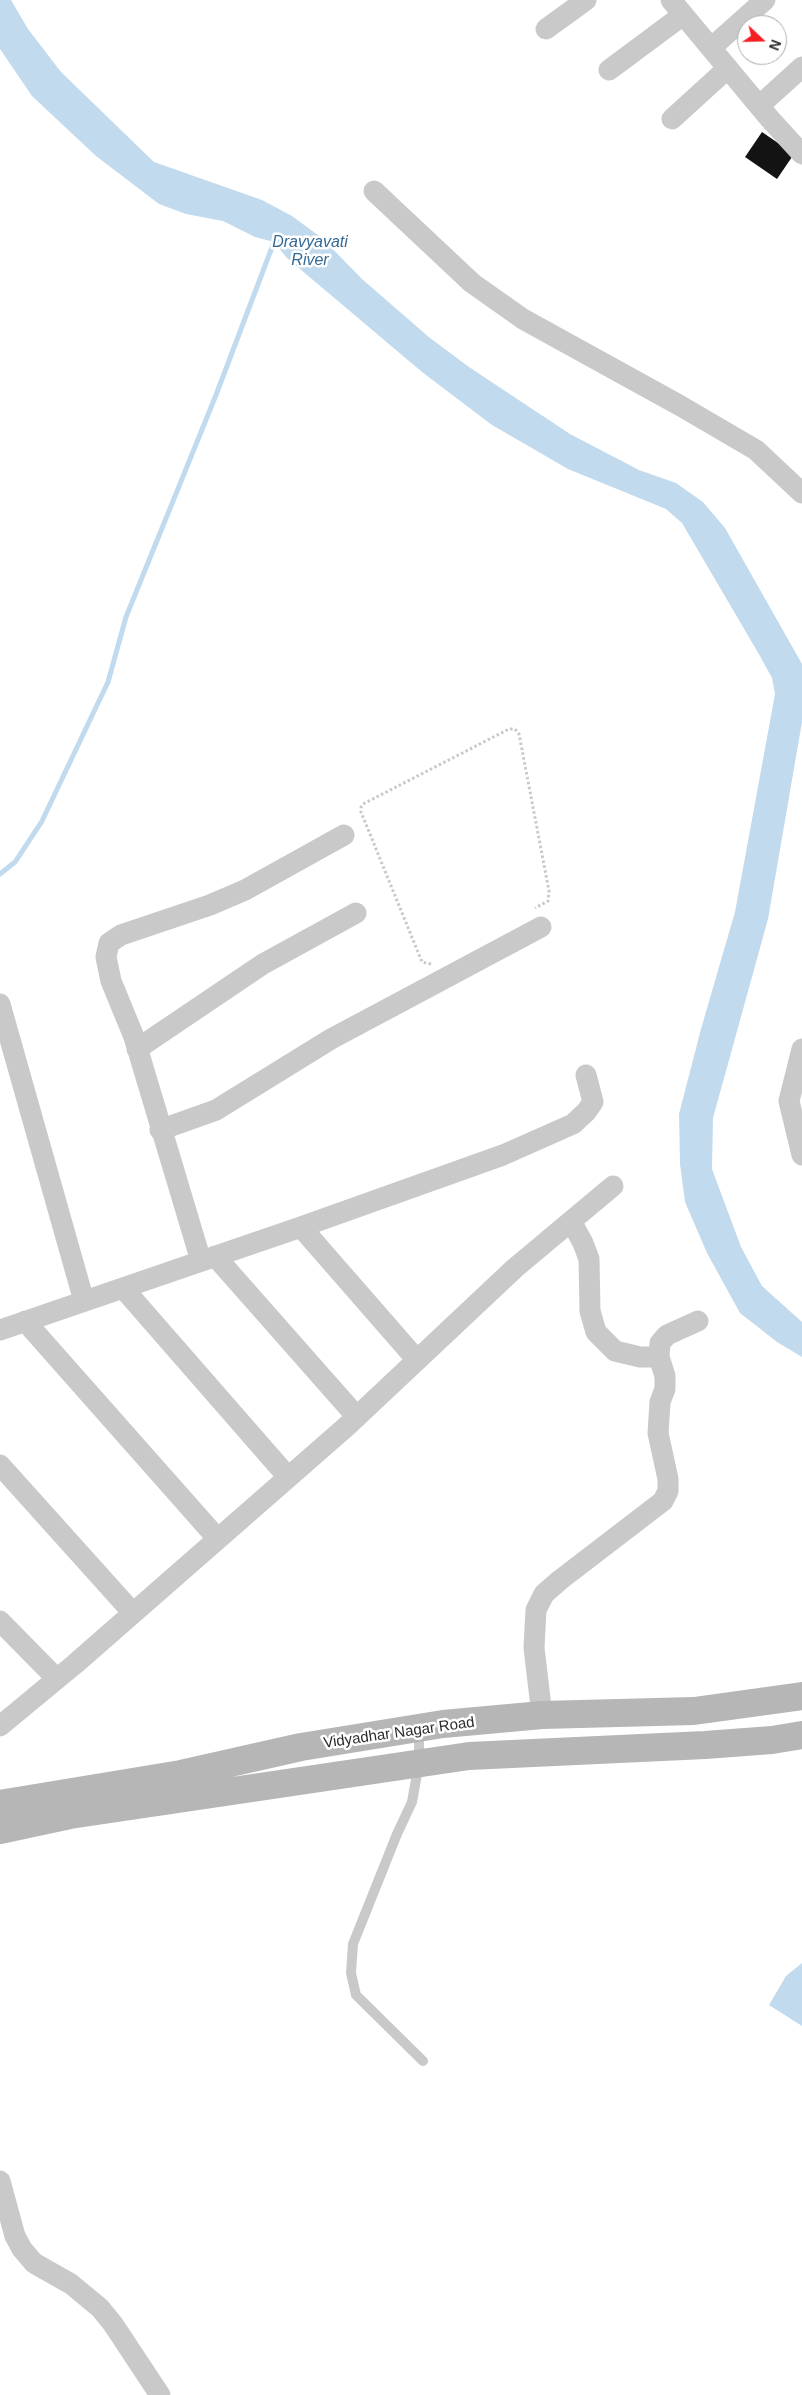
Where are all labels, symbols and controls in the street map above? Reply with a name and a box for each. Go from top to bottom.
north arrow [737,15,787,65]
text: N [766,37,784,53]
water label: Dravyavati River [272,233,348,271]
street label: Vidyadhar Nagar Road [322,1713,476,1753]

